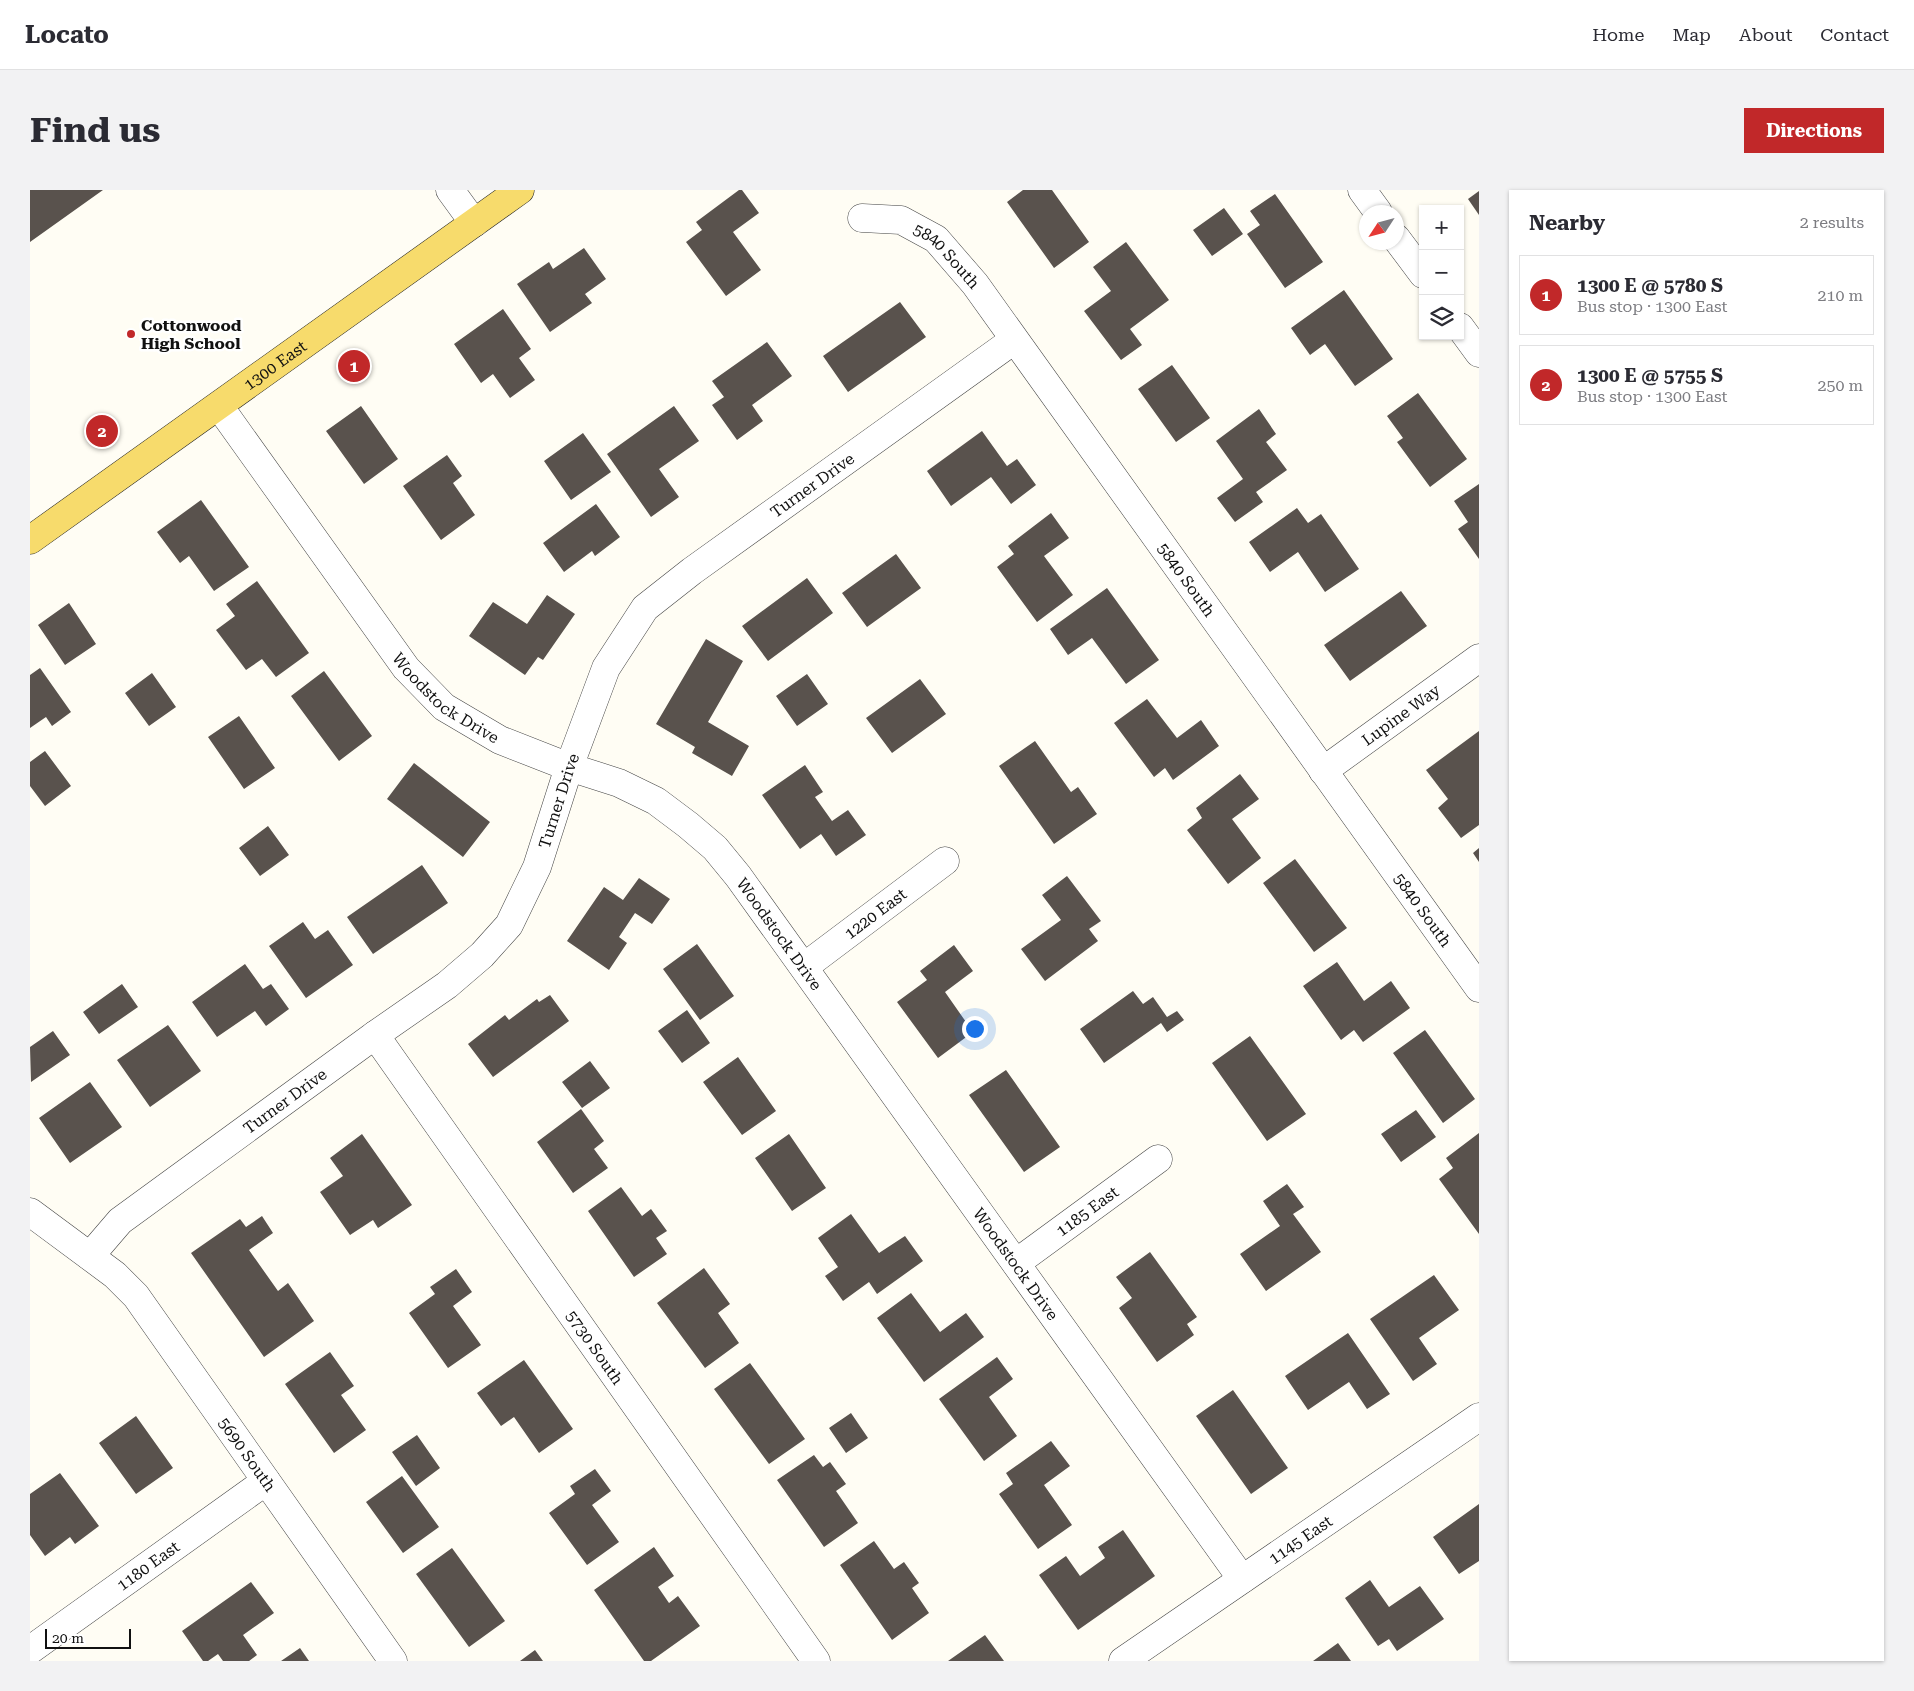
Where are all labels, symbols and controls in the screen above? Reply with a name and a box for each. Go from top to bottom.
text: Locato [25,21,109,49]
text: Home [1592,24,1644,45]
text: Map [1672,24,1711,45]
text: About [1739,24,1792,45]
text: Contact [1820,24,1889,45]
button: Directions [1744,108,1884,153]
text: Find us [30,110,160,151]
north arrow [1359,205,1404,250]
map controls [1419,205,1464,340]
button: + [1419,205,1464,250]
text: Nearby [1529,211,1605,235]
text: 2 results [1800,213,1864,232]
street label: 5840 South [910,220,984,293]
button: − [1419,250,1464,295]
text: 1300 E @ 5780 S [1577,274,1723,297]
text: 1 [1542,286,1550,305]
text: 210 m [1817,286,1863,305]
button: layers [1419,295,1464,340]
text: Bus stop · 1300 East [1577,297,1727,316]
place label: Cottonwood High School [141,316,242,353]
marker: Cottonwood High School [125,328,137,340]
street label: 1300 East [240,337,310,394]
pin: 1 [338,347,370,385]
text: 1300 E @ 5755 S [1577,364,1723,387]
text: 2 [1542,376,1550,395]
text: 250 m [1817,376,1863,395]
text: Bus stop · 1300 East [1577,387,1727,406]
pin: 2 [86,412,118,450]
street label: Turner Drive [767,449,858,522]
street label: 5840 South [1153,539,1219,621]
street label: Woodstock Drive [388,649,503,747]
street label: Lupine Way [1358,680,1444,750]
street label: Turner Drive [535,750,583,851]
street label: 5840 South [1390,869,1455,951]
street label: Woodstock Drive [732,874,826,994]
street label: 1220 East [841,885,910,943]
your location [962,1016,988,1042]
street label: Turner Drive [240,1064,331,1138]
street label: 1185 East [1052,1182,1122,1241]
street label: Woodstock Drive [969,1204,1062,1324]
street label: 5730 South [562,1307,627,1388]
street label: 5690 South [214,1414,280,1495]
street label: 1145 East [1265,1512,1336,1568]
street label: 1180 East [113,1537,183,1595]
scale bar [45,1626,131,1649]
text: 20 m [52,1630,84,1646]

